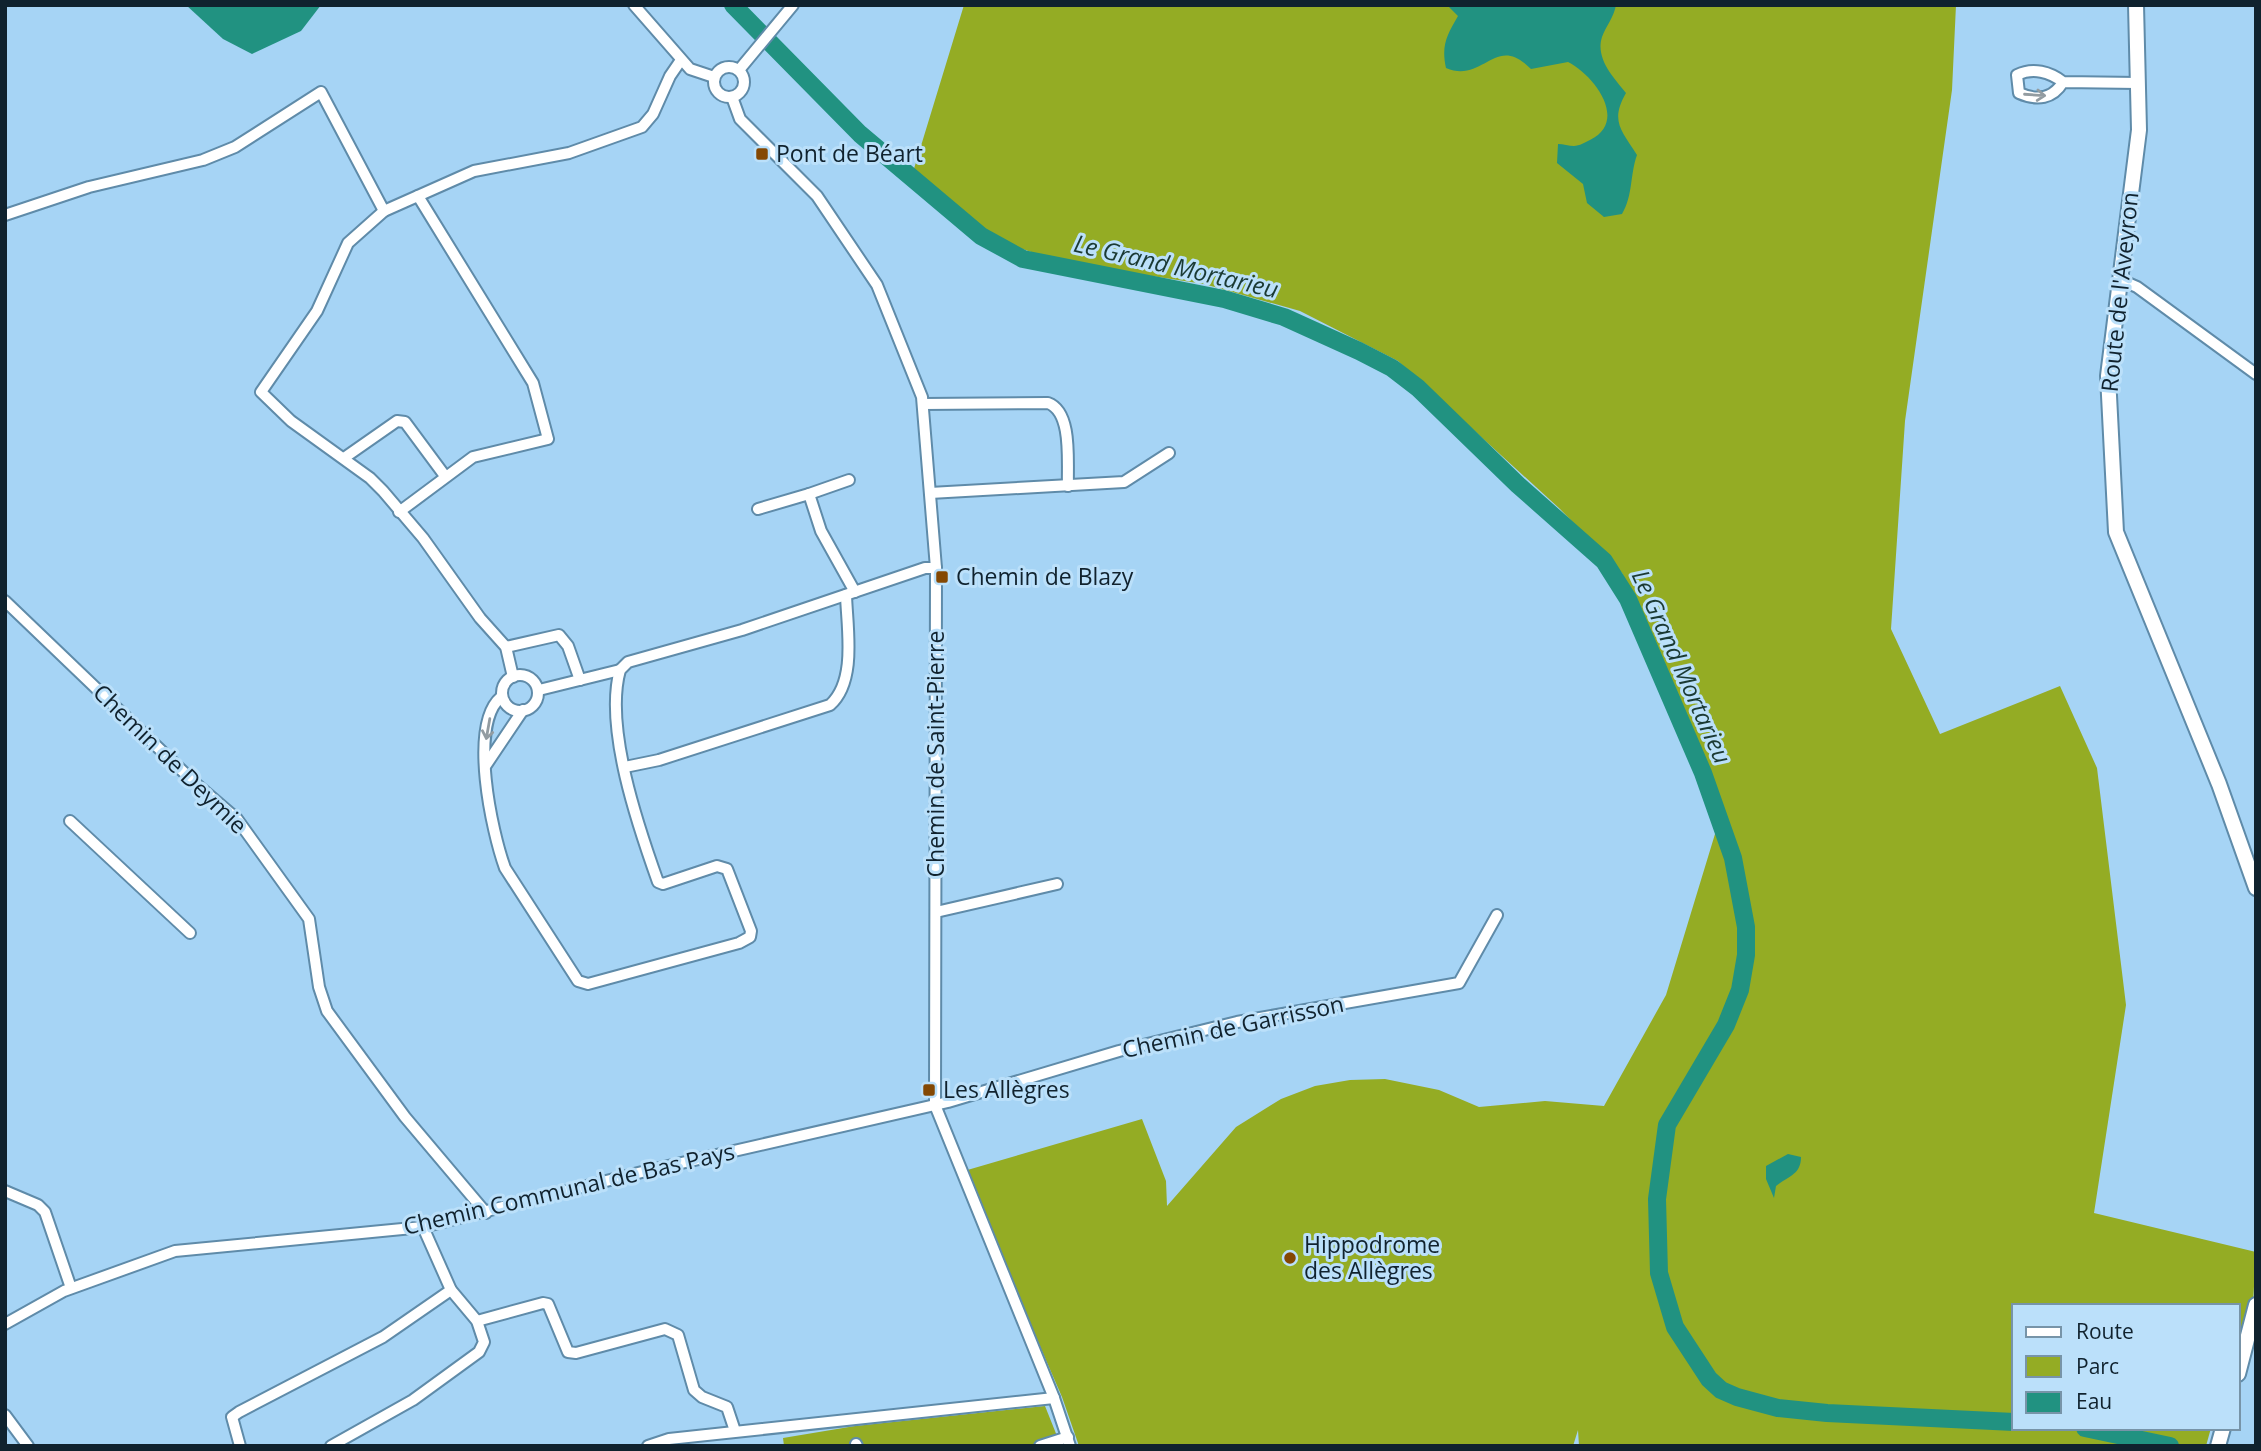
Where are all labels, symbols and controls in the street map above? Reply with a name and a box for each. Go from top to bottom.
one-way arrow [2023,89,2046,102]
place label: Pont de Béart [776,137,923,169]
marker: Pont de Béart [754,146,770,162]
street label: Route de l'Aveyron [2093,190,2145,393]
water label: Le Grand Mortarieu [1071,226,1282,305]
place label: Chemin de Blazy [956,560,1134,592]
water label: Le Grand Mortarieu [1625,564,1740,769]
marker: Chemin de Blazy [934,569,950,585]
street label: Chemin de Saint-Pierre [919,631,951,877]
street label: Chemin de Deymie [87,676,255,840]
one-way arrow [481,717,494,740]
street label: Chemin de Garrisson [1119,987,1346,1065]
place label: Les Allègres [943,1073,1070,1105]
marker: Les Allègres [921,1082,937,1098]
street label: Chemin Communal de Bas Pays [400,1134,738,1242]
place label: Hippodrome des Allègres [1304,1228,1440,1286]
marker: Hippodrome des Allègres [1282,1250,1298,1266]
legend [2012,1304,2240,1430]
text: Route [2076,1317,2134,1345]
text: Parc [2076,1352,2119,1380]
text: Eau [2076,1387,2112,1415]

